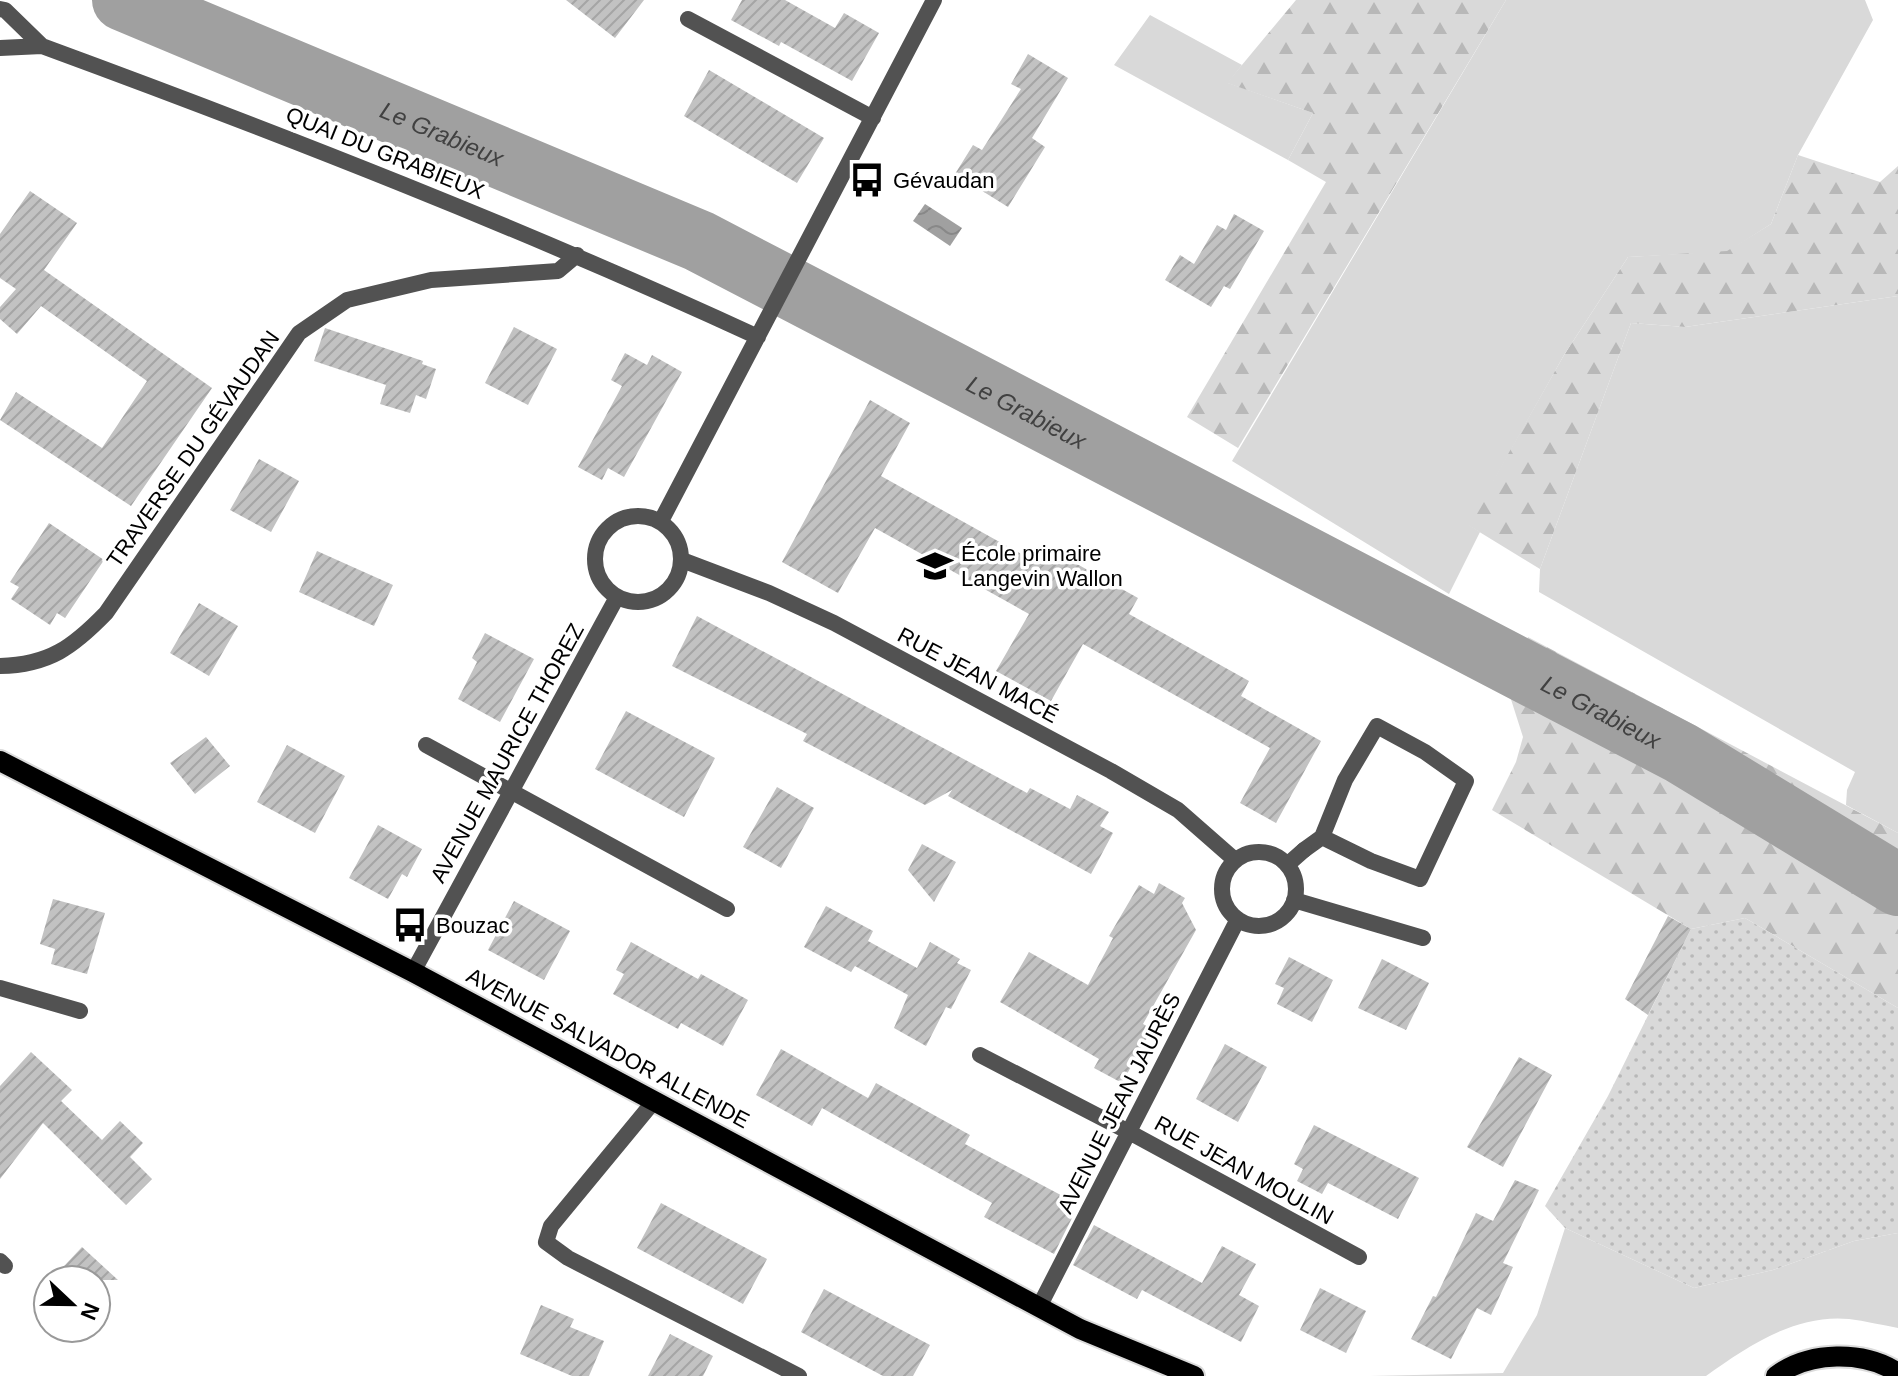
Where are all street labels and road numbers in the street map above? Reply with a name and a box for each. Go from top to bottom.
street label: QUAI DU GRABIEUX [282,102,488,204]
street label: TRAVERSE DU GÉVAUDAN [102,326,284,572]
street label: AVENUE MAURICE THOREZ [425,619,589,887]
street label: RUE JEAN MACÉ [893,622,1063,728]
street label: AVENUE SALVADOR ALLENDE [462,963,754,1133]
street label: AVENUE JEAN JAURÈS [1052,989,1186,1217]
street label: RUE JEAN MOULIN [1150,1110,1338,1230]

